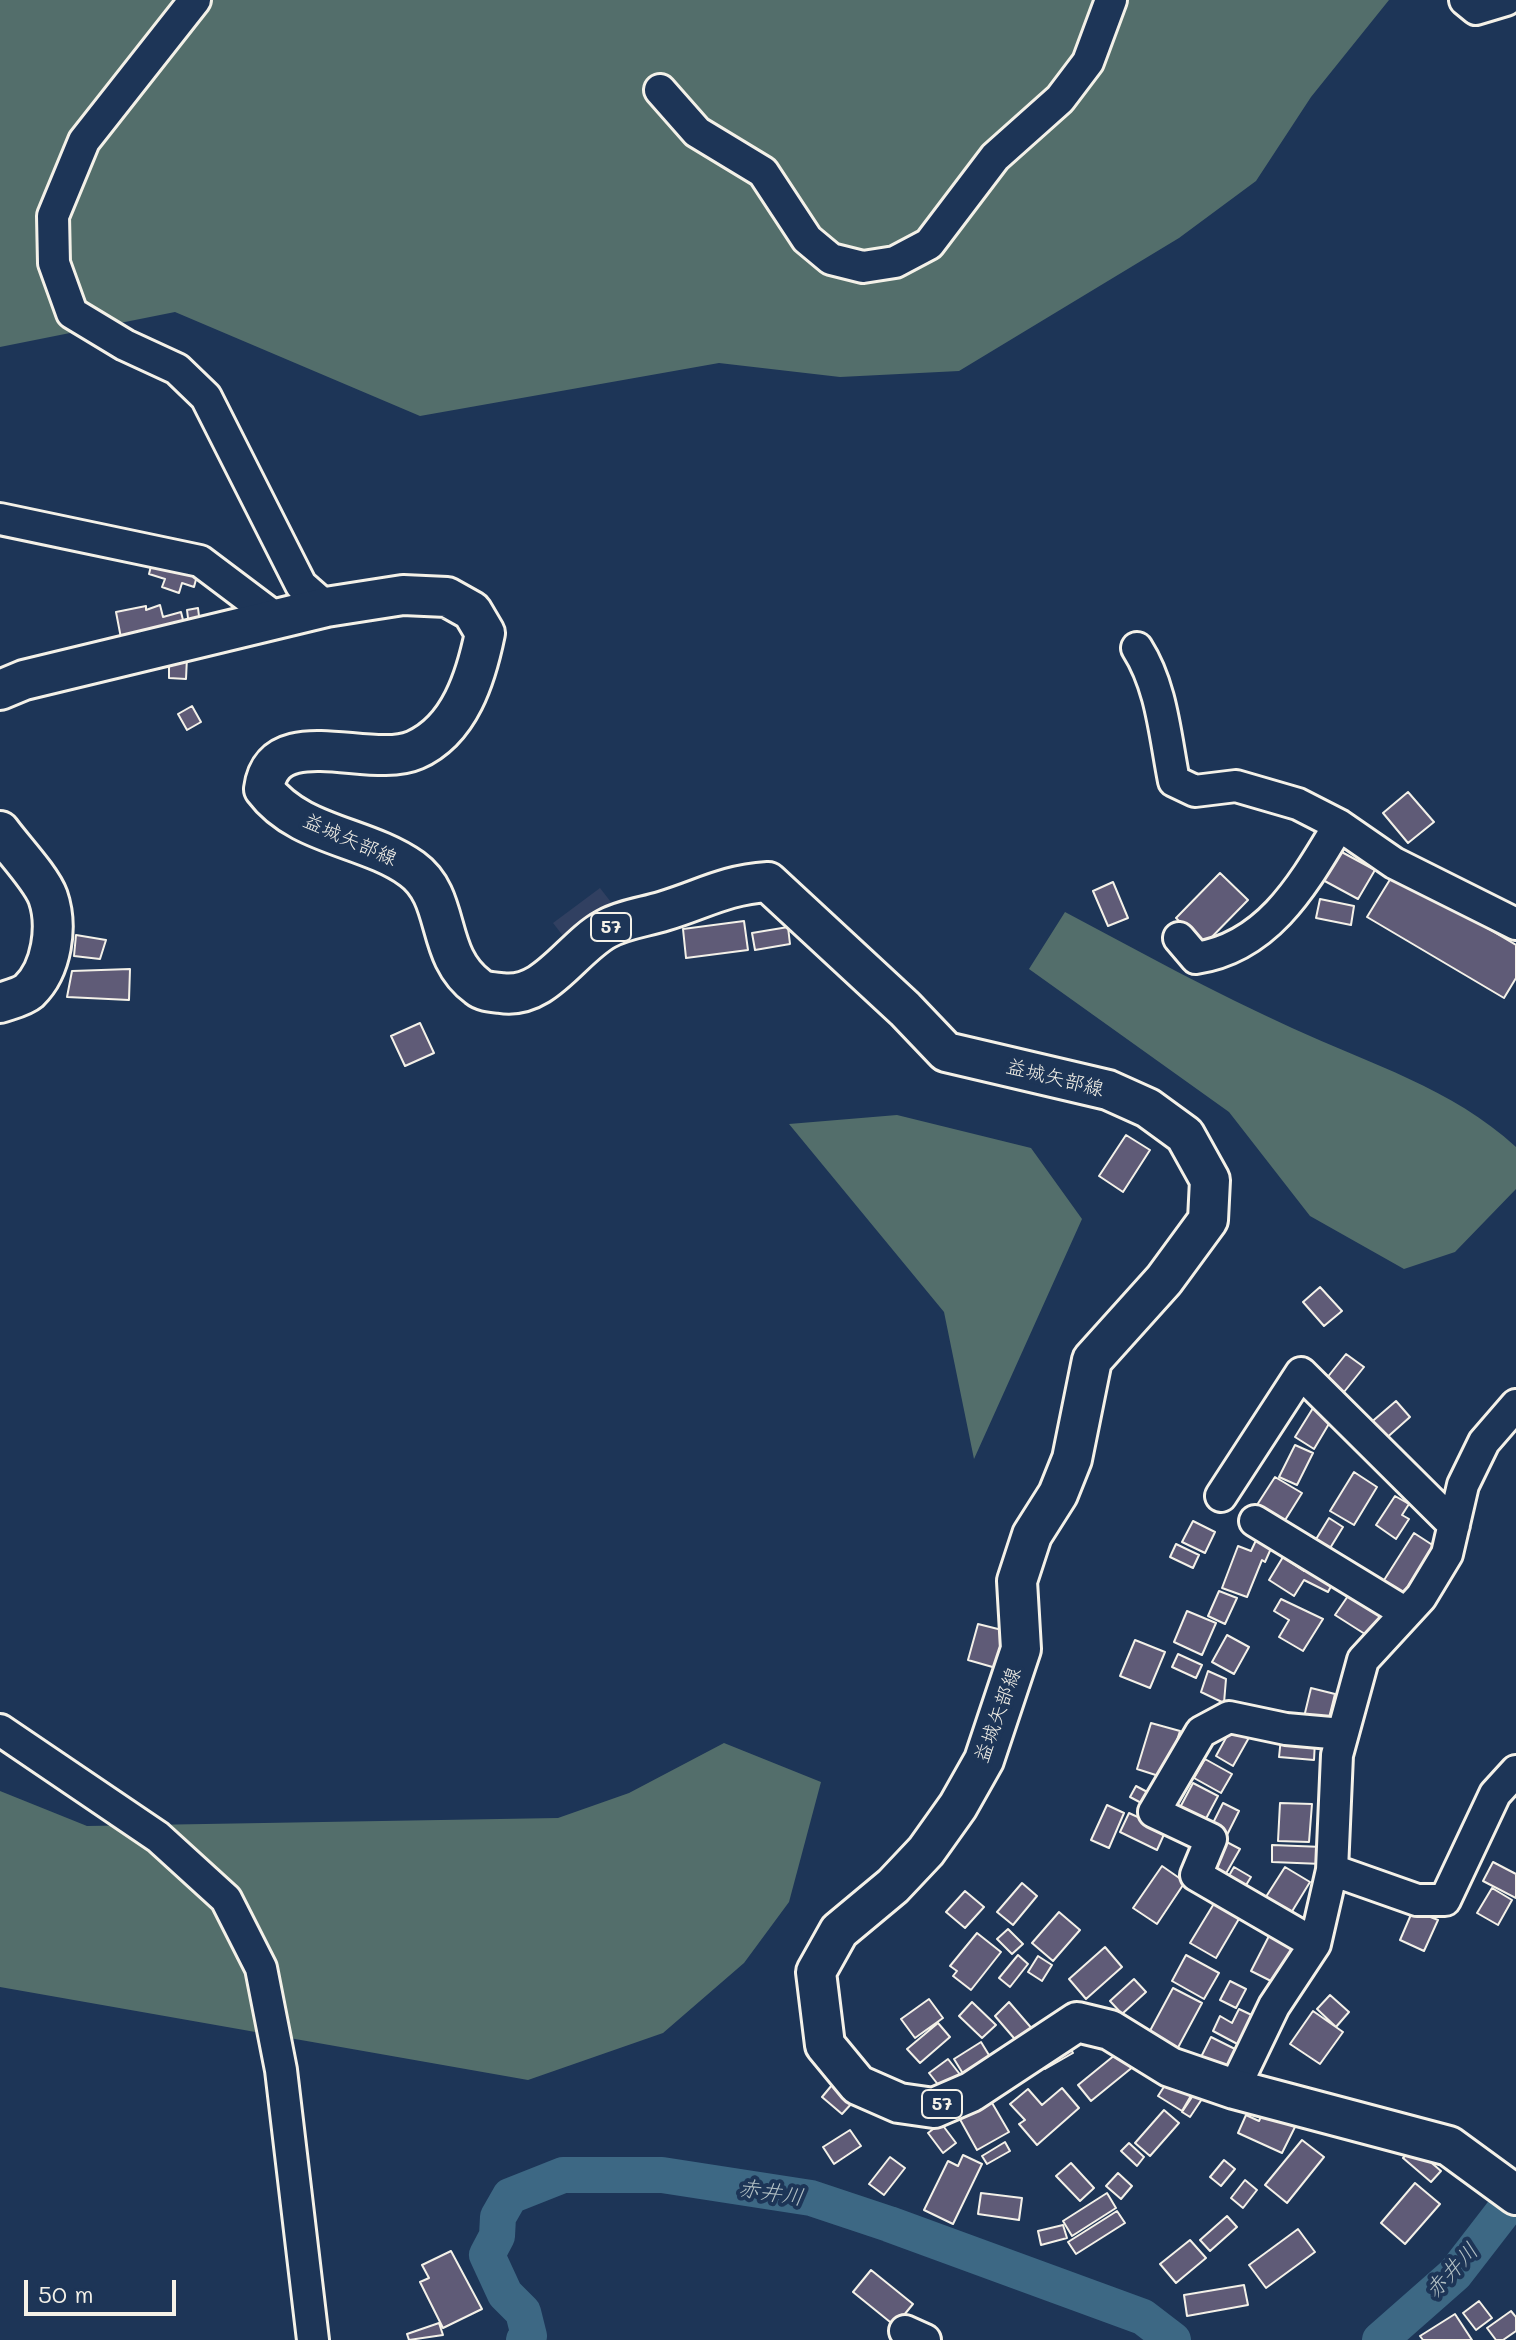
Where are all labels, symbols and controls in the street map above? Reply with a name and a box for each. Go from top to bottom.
street label: 益城矢部線 [299,809,401,871]
road number: 57 [591,913,631,941]
street label: 益城矢部線 [1004,1054,1106,1102]
street label: 益城矢部線 [970,1664,1026,1766]
road number: 57 [922,2090,962,2118]
water label: 赤井川 [736,2175,806,2211]
water label: 赤井川 [1420,2238,1484,2304]
scale bar [28,2264,180,2314]
text: 50 m [38,2278,94,2309]

